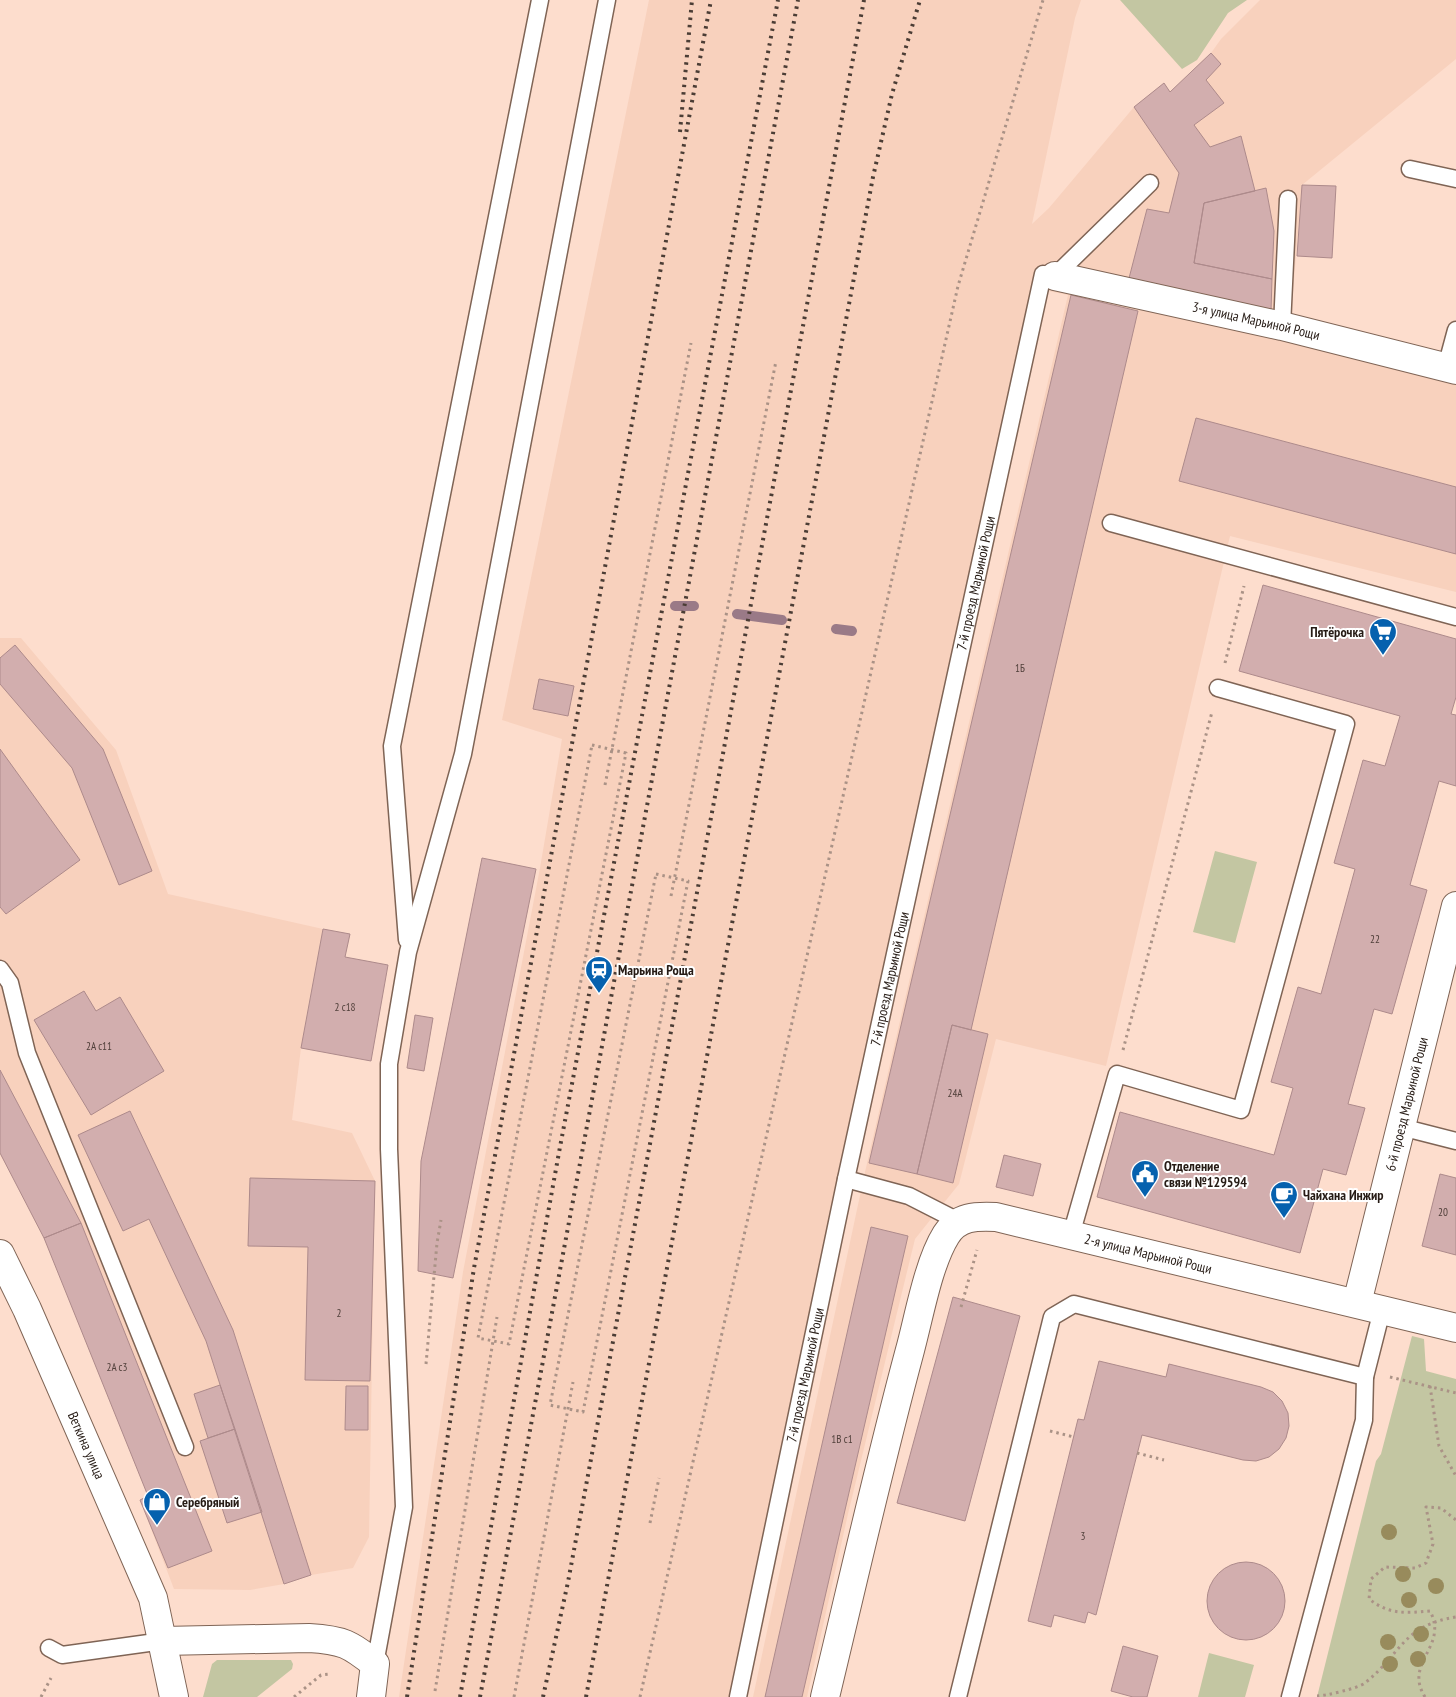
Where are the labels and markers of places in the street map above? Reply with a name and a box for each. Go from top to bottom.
supermarket icon: Пятёрочка [1368,617,1398,656]
place label: Пятёрочка [1310,623,1364,641]
station icon: Марьина Роща [584,955,614,994]
place label: Марьина Роща [618,961,694,979]
place label: Отделение связи №129594 [1164,1157,1247,1191]
public building icon: Отделение связи №129594 [1130,1159,1160,1198]
cafe icon: Чайхана Инжир [1269,1180,1299,1219]
place label: Чайхана Инжир [1303,1186,1384,1204]
shop icon: Серебряный [142,1487,172,1526]
place label: Серебряный [176,1493,239,1511]

